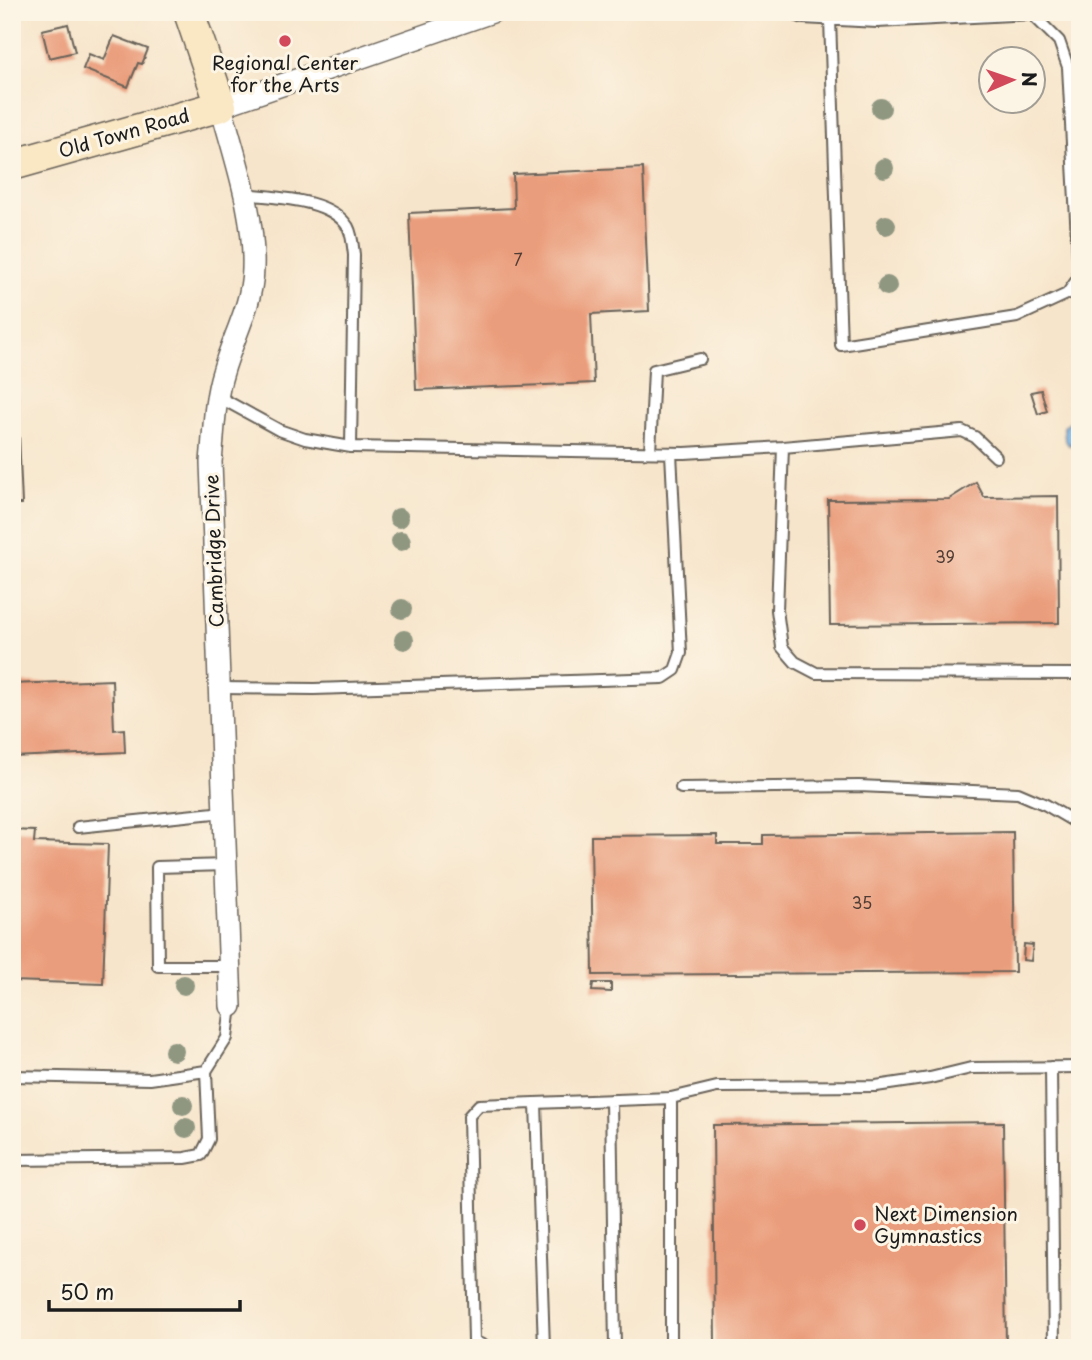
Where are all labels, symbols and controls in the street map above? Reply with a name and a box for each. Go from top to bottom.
marker: Regional Center for the Arts [277,33,293,49]
north arrow [976,46,1046,116]
place label: Regional Center for the Arts [212,48,358,98]
text: N [1016,71,1044,87]
street label: Old Town Road [55,100,193,164]
house number: 7 [513,247,523,271]
street label: Cambridge Drive [196,474,230,628]
house number: 39 [935,544,955,568]
house number: 35 [852,890,872,914]
place label: Next Dimension Gymnastics [874,1199,1018,1249]
marker: Next Dimension Gymnastics [852,1217,868,1233]
scale bar [49,1269,240,1313]
text: 50 m [60,1275,114,1307]

